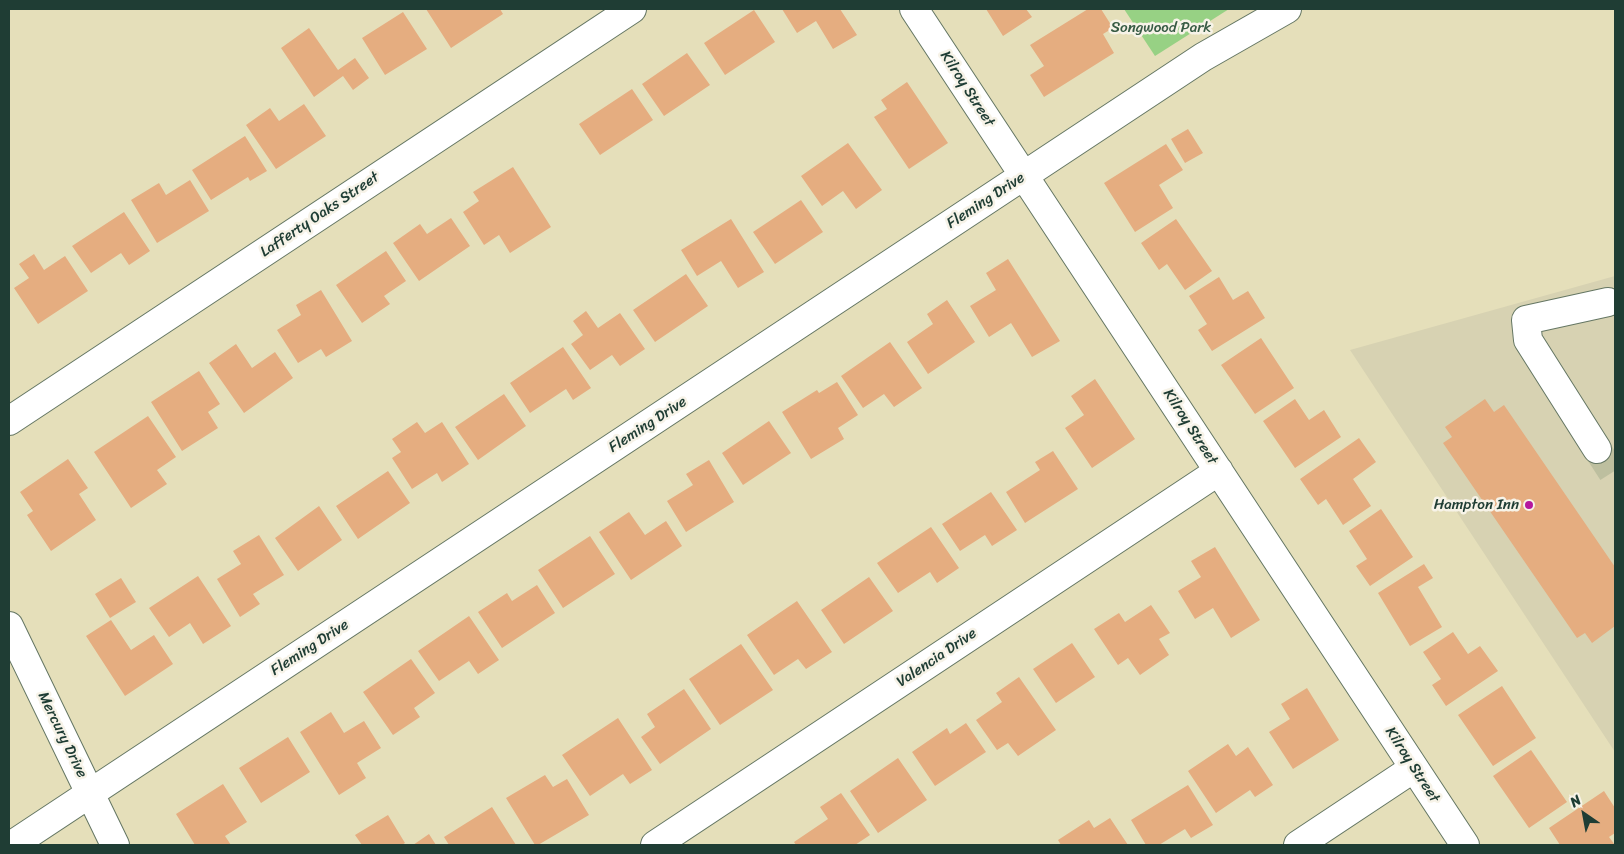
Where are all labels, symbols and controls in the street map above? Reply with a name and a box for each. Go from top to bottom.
park label: Songwood Park [1111,19,1211,37]
street label: Kilroy Street [936,48,998,130]
street label: Lafferty Oaks Street [257,169,383,261]
street label: Fleming Drive [944,169,1028,233]
street label: Kilroy Street [1159,386,1221,468]
street label: Fleming Drive [606,393,690,457]
place label: Hampton Inn [1434,496,1519,514]
marker: Hampton Inn [1523,499,1535,511]
street label: Fleming Drive [268,616,352,680]
street label: Valencia Drive [894,625,980,691]
street label: Mercury Drive [33,689,91,781]
street label: Kilroy Street [1381,724,1443,806]
text: N [1565,788,1586,814]
north arrow [1559,789,1609,839]

